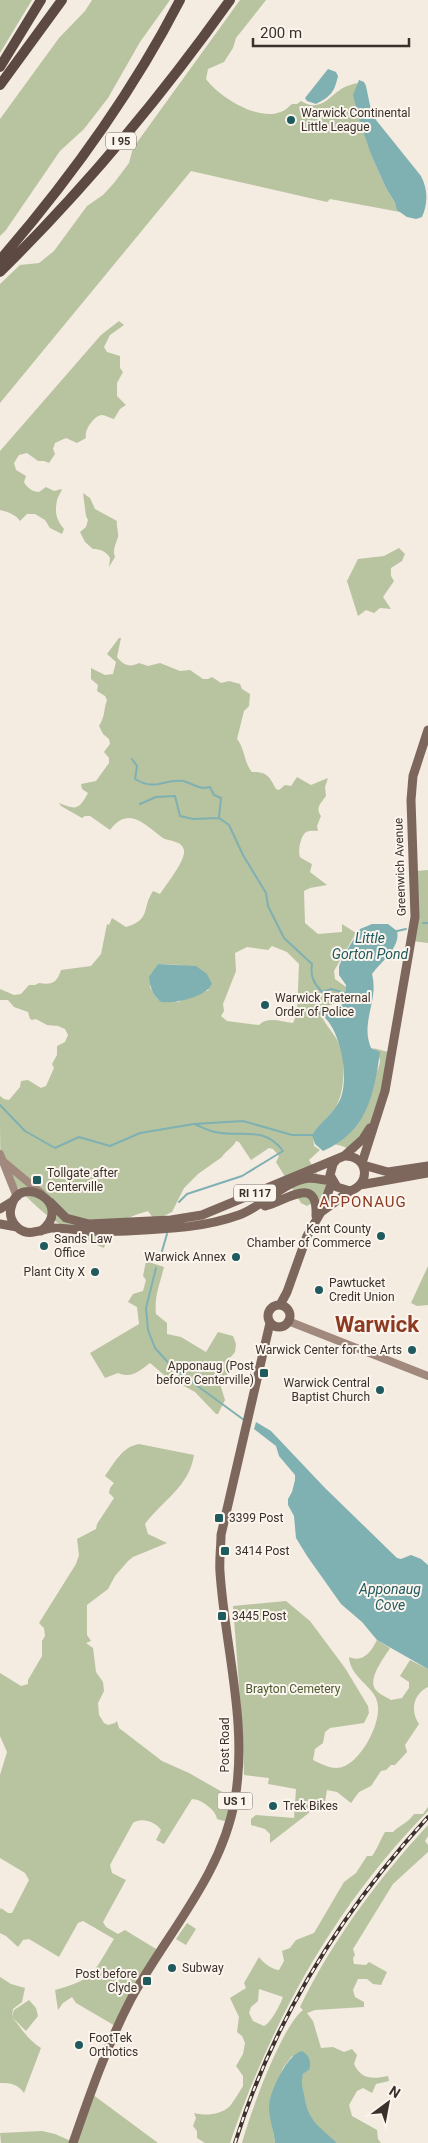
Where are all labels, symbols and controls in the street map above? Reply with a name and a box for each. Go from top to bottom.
scale bar [253,15,409,47]
text: 200 m [260,24,302,42]
place label: Warwick Continental Little League [301,106,411,134]
marker: Warwick Continental Little League [285,114,297,126]
road number: I 95 [106,132,136,150]
street label: Greenwich Avenue [391,818,409,916]
water label: Little Gorton Pond [332,930,408,962]
place label: Warwick Fraternal Order of Police [275,991,371,1019]
marker: Warwick Fraternal Order of Police [259,999,271,1011]
place label: Tollgate after Centerville [47,1166,118,1194]
marker: Tollgate after Centerville [31,1174,43,1186]
road number: RI 117 [234,1184,276,1202]
district label: APPONAUG [319,1193,407,1211]
place label: Kent County Chamber of Commerce [247,1222,371,1250]
marker: Kent County Chamber of Commerce [375,1230,387,1242]
place label: Sands Law Office [54,1232,112,1260]
marker: Sands Law Office [38,1240,50,1252]
place label: Warwick Annex [144,1250,226,1264]
marker: Warwick Annex [230,1251,242,1263]
place label: Plant City X [24,1265,85,1279]
marker: Plant City X [89,1266,101,1278]
place label: Pawtucket Credit Union [329,1276,395,1304]
marker: Pawtucket Credit Union [313,1284,325,1296]
district label: Warwick [335,1312,419,1337]
place label: Warwick Center for the Arts [255,1343,402,1357]
marker: Warwick Center for the Arts [406,1344,418,1356]
place label: Apponaug (Post before Centerville) [156,1359,254,1387]
marker: Apponaug (Post before Centerville) [258,1367,270,1379]
place label: Warwick Central Baptist Church [284,1376,370,1404]
marker: Warwick Central Baptist Church [374,1384,386,1396]
place label: 3399 Post [229,1511,283,1525]
marker: 3399 Post [213,1512,225,1524]
place label: 3414 Post [235,1544,289,1558]
marker: 3414 Post [219,1545,231,1557]
water label: Apponaug Cove [358,1581,421,1613]
place label: 3445 Post [232,1609,286,1623]
marker: 3445 Post [216,1610,228,1622]
park label: Brayton Cemetery [246,1682,341,1696]
street label: Post Road [218,1718,232,1772]
road number: US 1 [218,1792,252,1810]
place label: Trek Bikes [283,1799,338,1813]
marker: Trek Bikes [267,1800,279,1812]
place label: Subway [182,1961,224,1975]
marker: Subway [166,1962,178,1974]
place label: Post before Clyde [75,1967,137,1995]
marker: Post before Clyde [141,1975,153,1987]
place label: FootTek Orthotics [89,2031,138,2059]
marker: FootTek Orthotics [73,2039,85,2051]
north arrow [363,2078,413,2128]
text: N [386,2083,403,2101]

